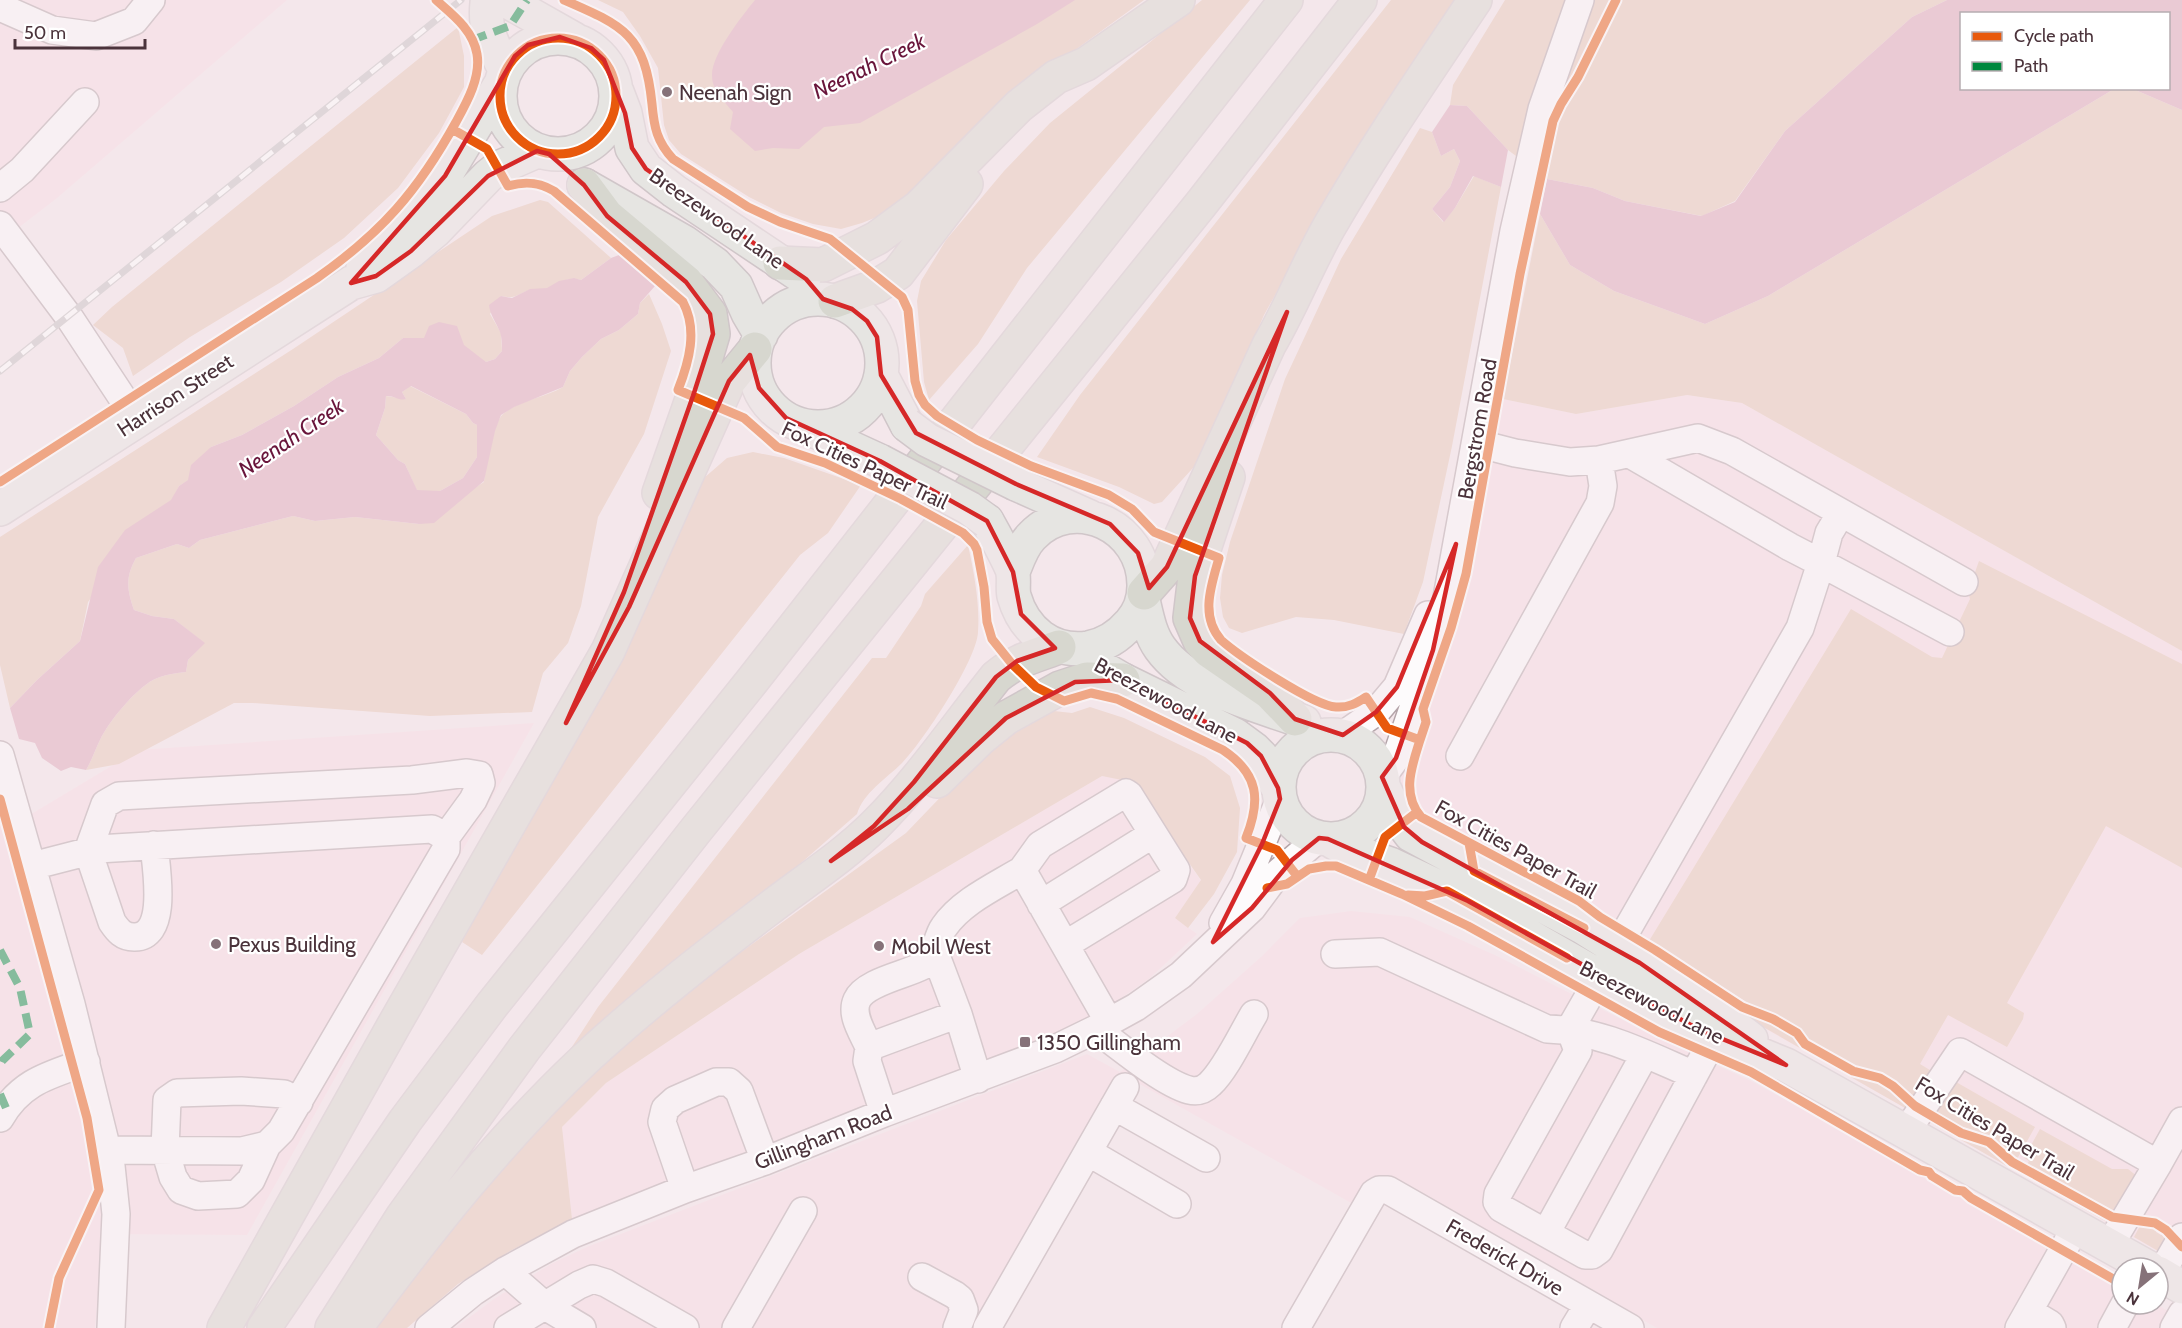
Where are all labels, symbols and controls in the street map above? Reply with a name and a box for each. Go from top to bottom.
scale bar [15,12,146,50]
legend [1960,12,2170,90]
text: 50 m [24,22,66,44]
text: Cycle path [2014,25,2094,47]
water label: Neenah Creek [808,27,930,105]
text: Path [2014,55,2048,77]
place label: Neenah Sign [679,80,792,105]
marker: Neenah Sign [660,85,674,99]
street label: Breezewood Lane [645,162,789,274]
street label: Harrison Street [112,348,238,442]
street label: Bergstrom Road [1452,357,1502,501]
water label: Neenah Creek [233,392,349,483]
street label: Fox Cities Paper Trail [778,416,952,514]
street label: Breezewood Lane [1090,652,1242,748]
street label: Fox Cities Paper Trail [1431,794,1601,904]
place label: Pexus Building [228,932,356,957]
place label: Mobil West [891,934,991,959]
marker: Pexus Building [209,937,223,951]
marker: Mobil West [872,939,886,953]
street label: Breezewood Lane [1576,955,1728,1049]
place label: 1350 Gillingham [1037,1030,1181,1055]
marker: 1350 Gillingham [1018,1035,1032,1049]
street label: Fox Cities Paper Trail [1911,1071,2079,1185]
street label: Gillingham Road [751,1099,895,1175]
street label: Frederick Drive [1442,1213,1568,1301]
north arrow [2110,1256,2170,1316]
text: N [2123,1288,2142,1310]

